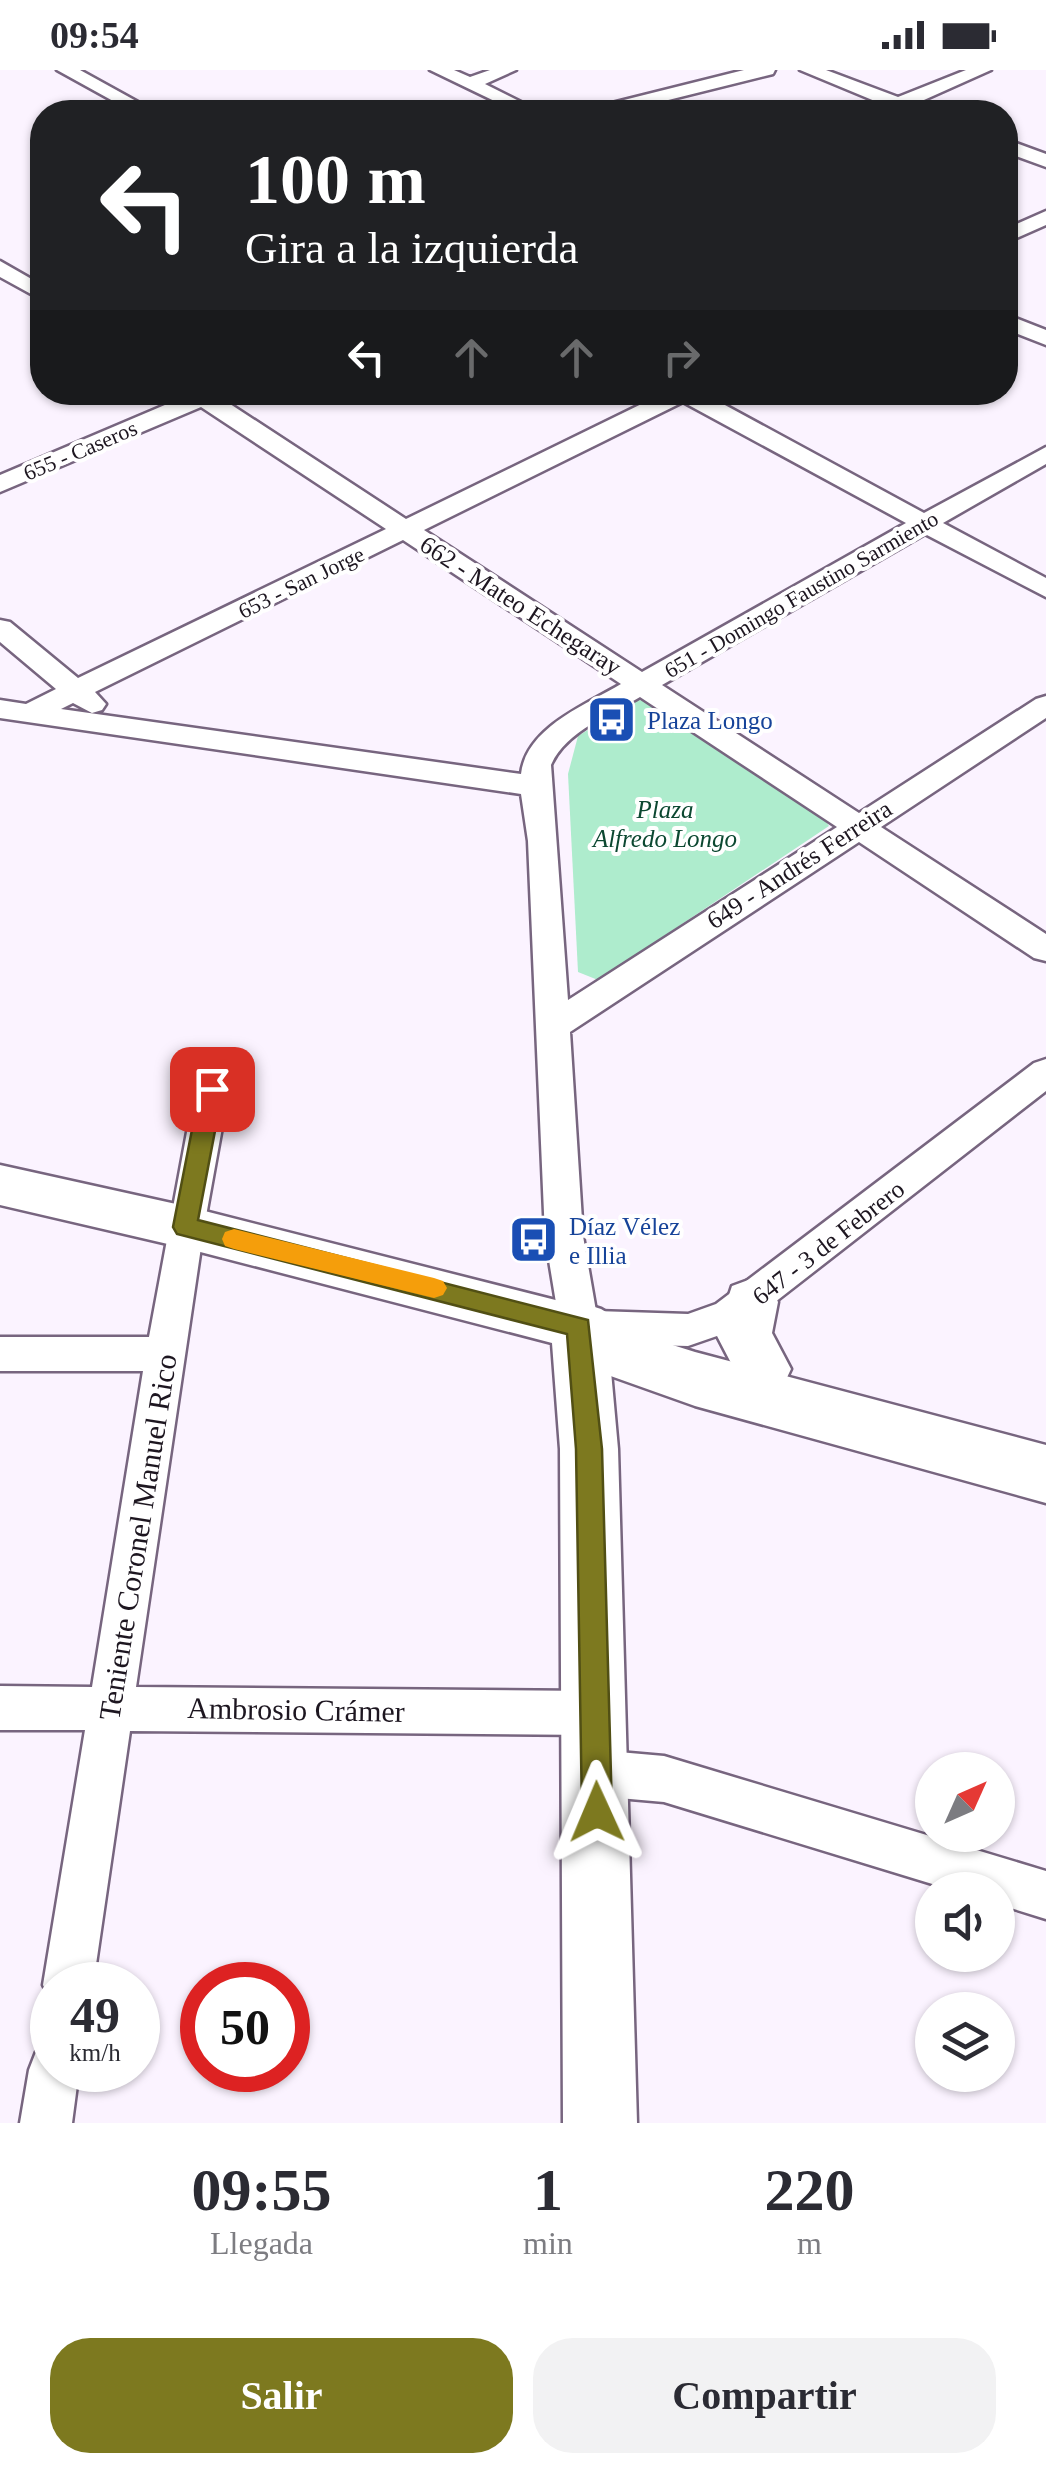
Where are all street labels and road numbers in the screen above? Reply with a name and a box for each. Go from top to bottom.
street label: 655 - Caseros [20,415,141,486]
street label: 651 - Domingo Faustino Sarmiento [660,506,942,683]
street label: 662 - Mateo Echegaray [415,530,627,681]
street label: 653 - San Jorge [234,541,368,624]
street label: 649 - Andrés Ferreira [702,795,897,934]
street label: 647 - 3 de Febrero [747,1175,909,1310]
street label: Teniente Coronel Manuel Rico [92,1351,183,1722]
street label: Ambrosio Crámer [187,1691,405,1728]

